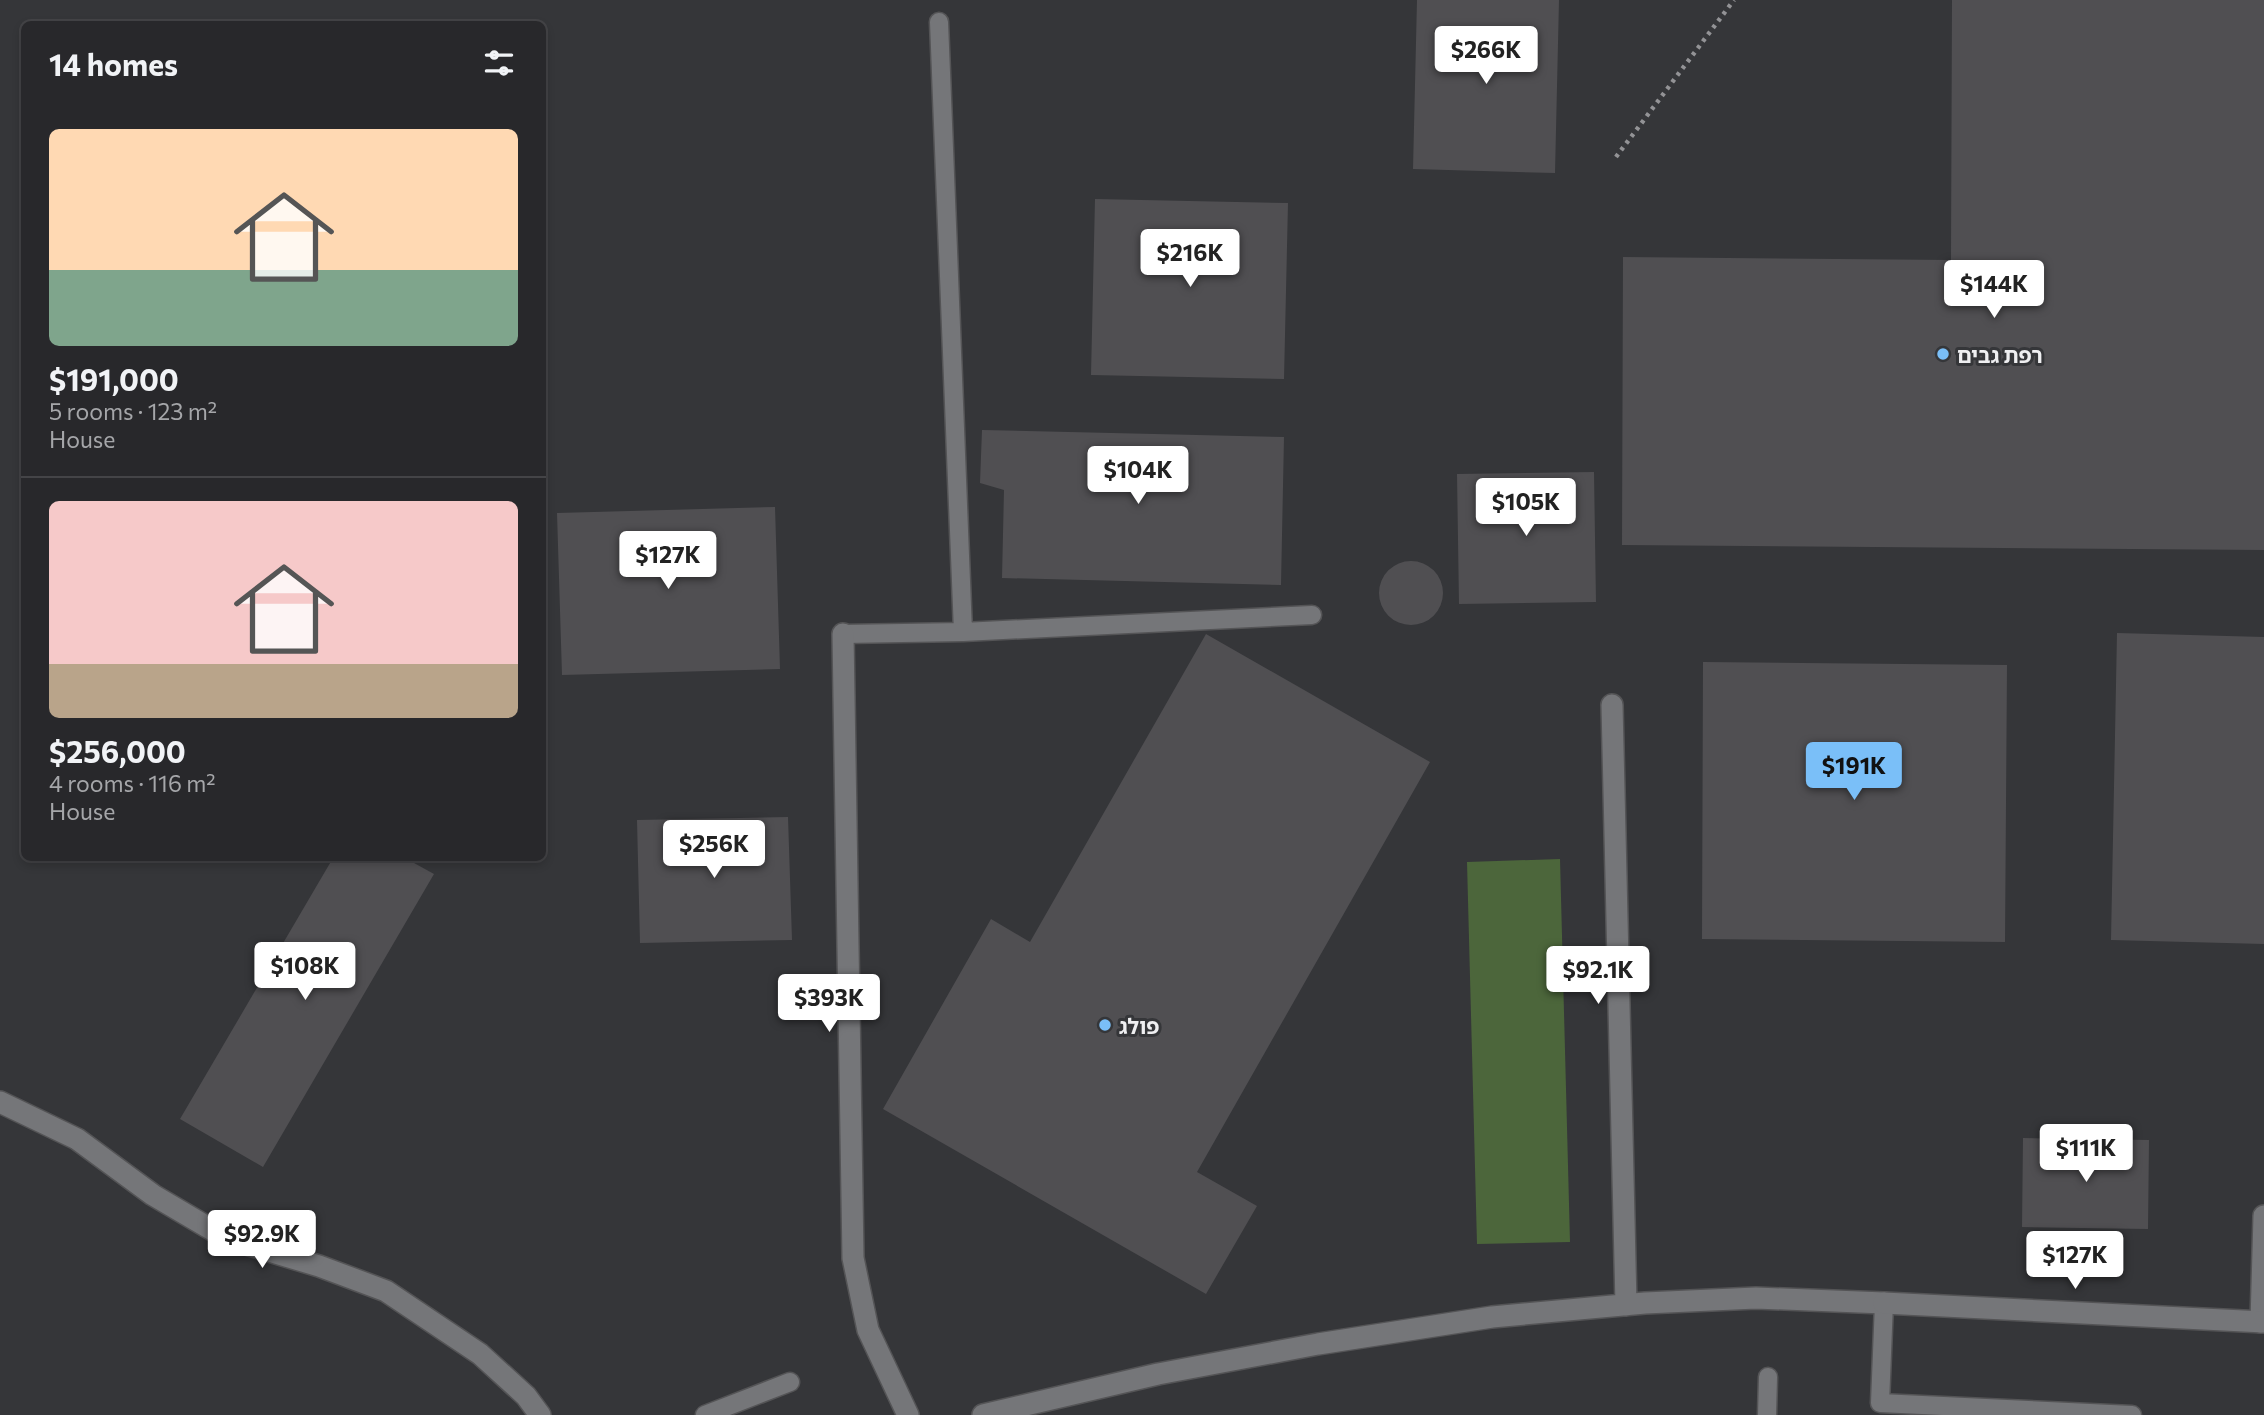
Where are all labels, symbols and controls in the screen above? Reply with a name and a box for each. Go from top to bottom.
pin: $266K [1437,27,1535,86]
text: $266K [1451,35,1521,63]
icon: filters [480,44,518,82]
text: 14 homes [49,45,178,82]
icon: home [221,174,347,300]
pin: $216K [1141,230,1239,289]
text: $216K [1157,238,1223,266]
pin: $144K [1945,260,2043,320]
text: $144K [1960,269,2028,297]
place label: רפת גבים [1957,342,2043,367]
marker: רפת גבים [1935,346,1951,362]
text: $191,000 [49,360,179,397]
text: 5 rooms · 123 m² [49,397,217,425]
text: House [49,425,115,453]
pin: $104K [1089,447,1187,506]
text: $104K [1103,455,1173,483]
pin: $105K [1477,478,1575,538]
text: $105K [1492,487,1560,515]
pin: $127K [619,532,717,591]
text: $127K [635,540,701,568]
icon: home [221,546,347,672]
text: $256,000 [49,732,186,769]
pin: $191K [1805,742,1903,802]
text: $191K [1822,751,1886,779]
text: 4 rooms · 116 m² [49,769,216,797]
text: House [49,797,115,825]
pin: $256K [665,820,763,880]
text: $256K [679,829,749,857]
pin: $108K [256,942,354,1002]
pin: $92.1K [1541,946,1655,1006]
text: $108K [270,951,340,979]
text: $92.1K [1562,955,1634,983]
pin: $393K [780,974,878,1034]
text: $393K [794,983,864,1011]
place label: פולג [1119,1013,1159,1038]
marker: פולג [1097,1017,1113,1033]
pin: $111K [2037,1124,2135,1184]
text: $111K [2056,1133,2116,1161]
pin: $92.9K [205,1210,319,1270]
text: $92.9K [224,1219,300,1247]
pin: $127K [2026,1232,2124,1291]
text: $127K [2042,1240,2108,1268]

